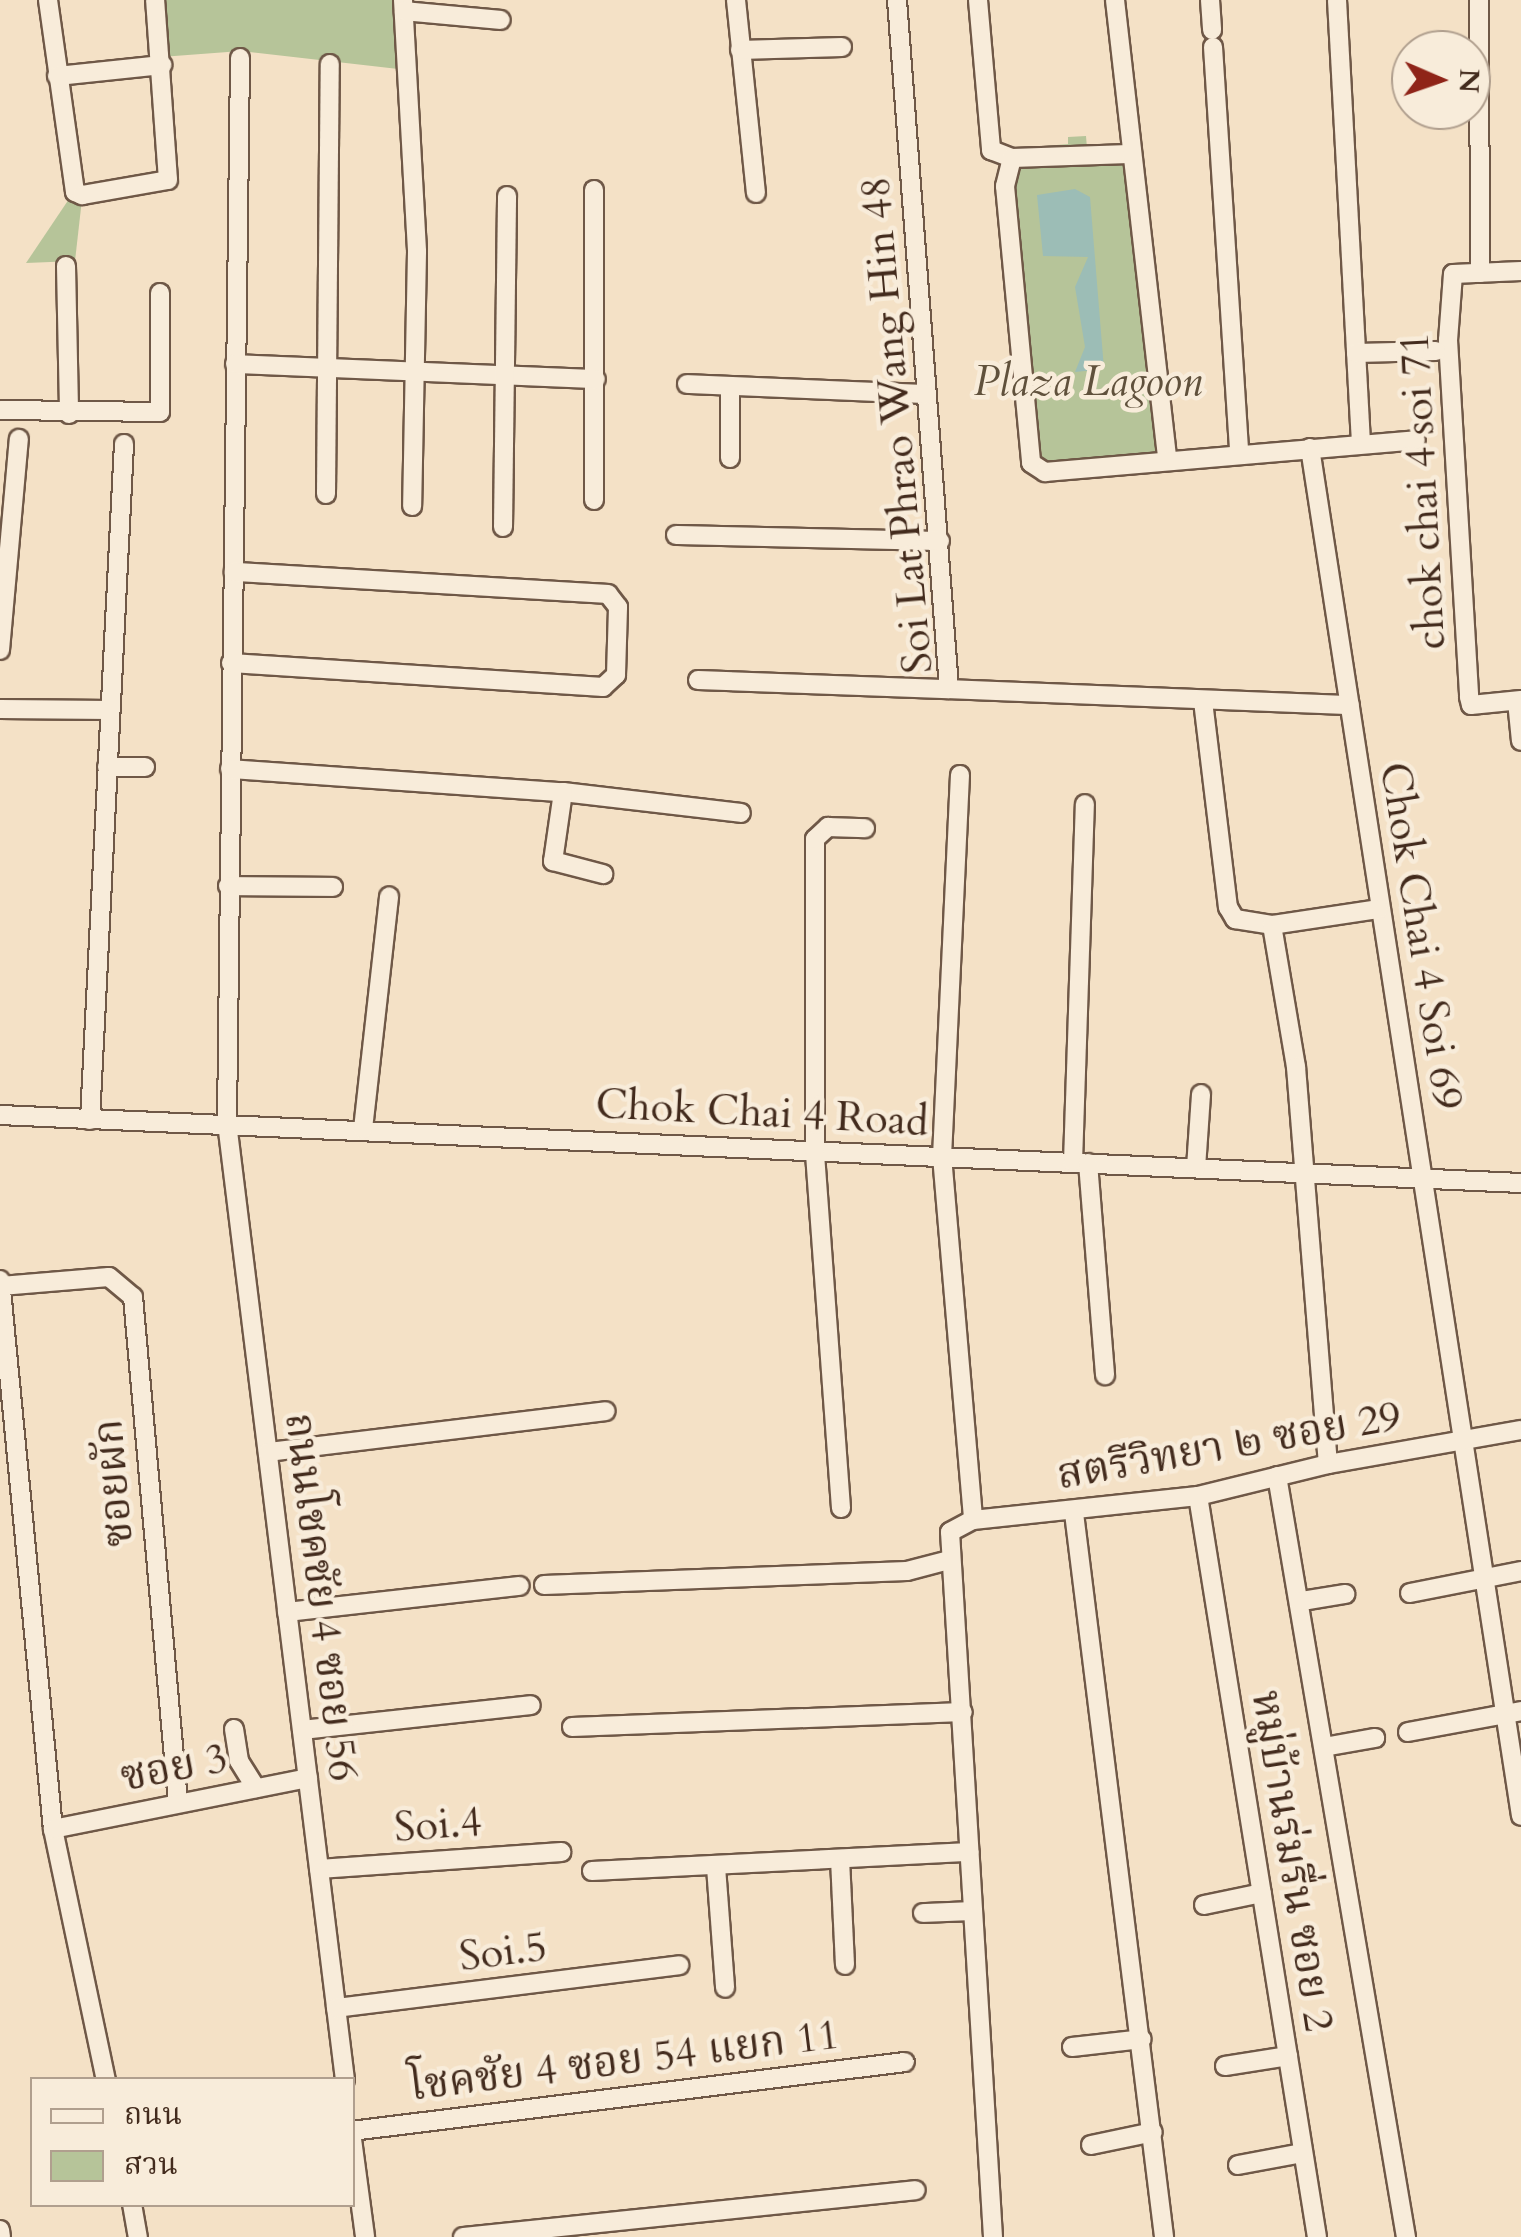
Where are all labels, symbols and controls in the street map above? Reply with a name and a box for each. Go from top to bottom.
north arrow [1391,30,1491,130]
text: N [1450,68,1488,94]
street label: Soi Lat Phrao Wang Hin 48 [850,174,944,676]
street label: chok chai 4 soi 71 [1390,331,1456,651]
park label: Plaza Lagoon [974,357,1202,407]
street label: Chok Chai 4 Soi 69 [1369,759,1473,1113]
street label: Chok Chai 4 Road [594,1079,930,1147]
street label: สตรีวิทยา ๒ ซอย 29 [1053,1391,1405,1501]
street label: ถนนโชคชัย 4 ซอย 56 [273,1410,369,1784]
street label: ซอยผัก [83,1417,145,1549]
street label: หมู่บ้านร่มรื่น ซอย 2 [1240,1687,1344,2035]
street label: ซอย 3 [116,1733,232,1803]
street label: Soi.4 [392,1797,484,1853]
street label: Soi.5 [456,1922,550,1982]
street label: โชคชัย 4 ซอย 54 แยก 11 [406,2010,842,2112]
legend [30,2077,355,2207]
text: ถนน [124,2094,182,2135]
text: สวน [124,2144,178,2185]

